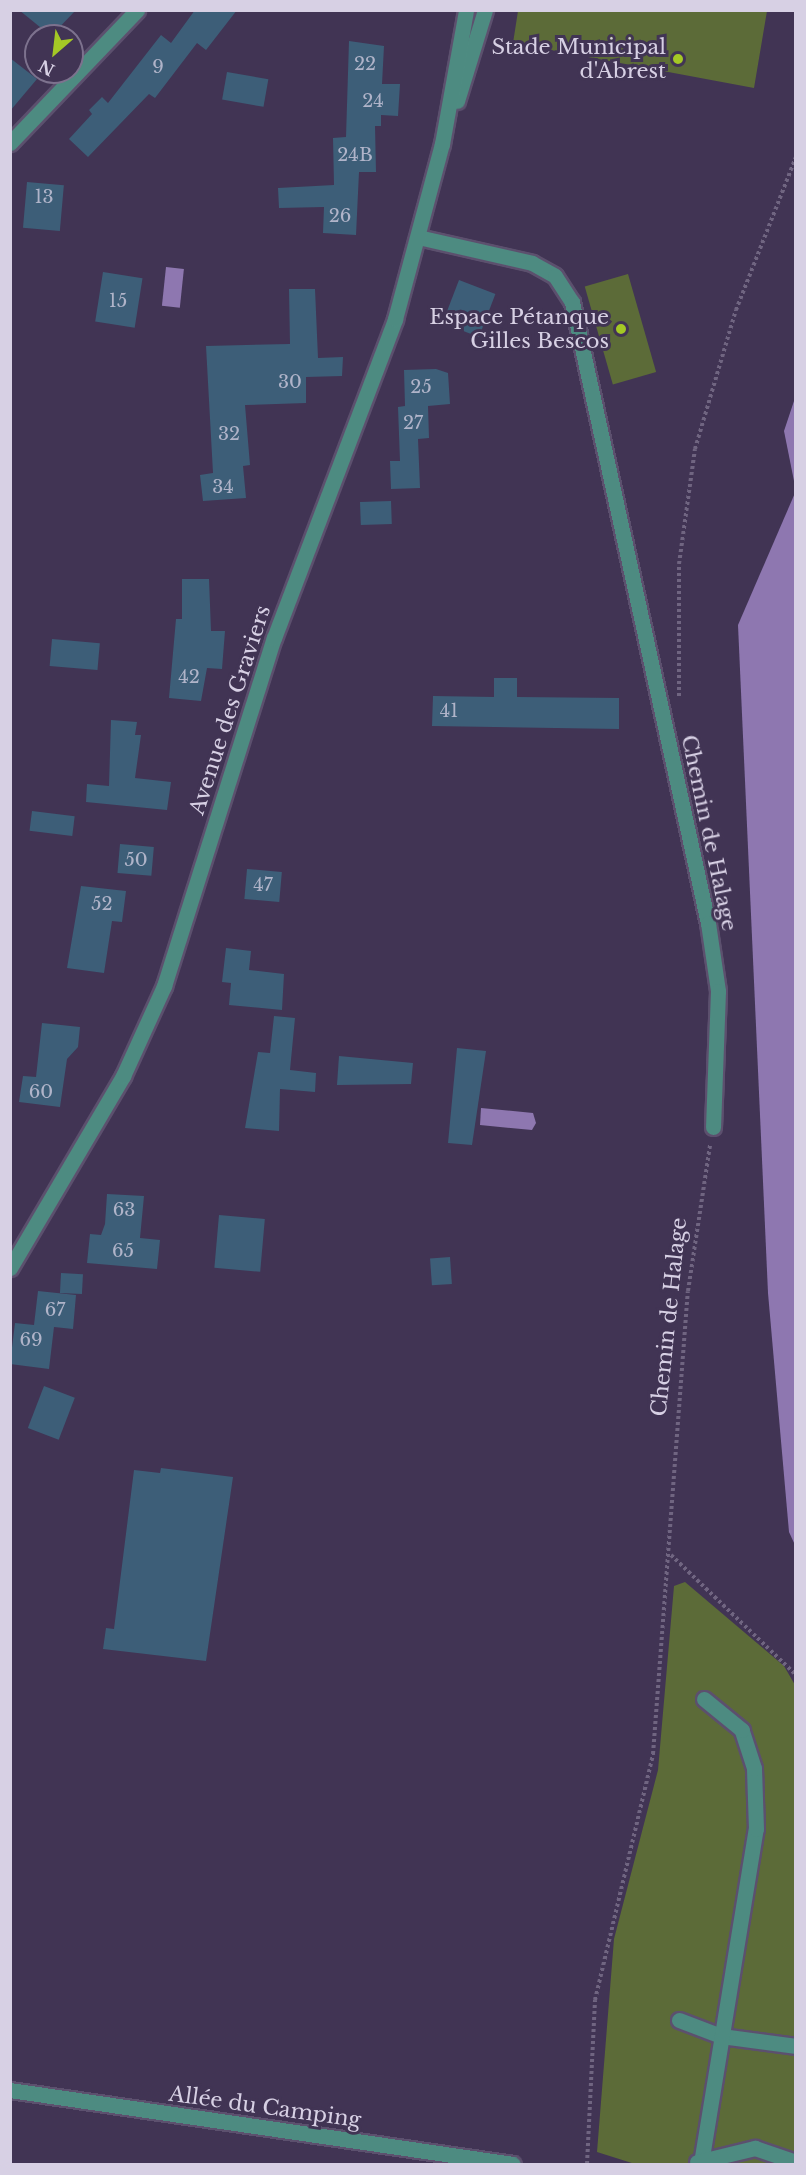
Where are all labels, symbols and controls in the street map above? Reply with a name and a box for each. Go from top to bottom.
north arrow [24,24,84,84]
place label: Stade Municipal d'Abrest [491,34,666,84]
marker: Stade Municipal d'Abrest [671,52,685,66]
house number: 22 [354,53,376,75]
text: N [35,56,58,80]
house number: 9 [152,56,164,78]
house number: 24 [362,90,384,112]
house number: 24B [337,144,373,166]
house number: 13 [34,186,54,208]
house number: 26 [329,205,351,227]
house number: 15 [109,290,127,312]
place label: Espace Pétanque Gilles Bescos [429,304,609,354]
marker: Espace Pétanque Gilles Bescos [614,322,628,336]
house number: 30 [278,371,302,393]
house number: 25 [410,376,432,398]
house number: 27 [403,412,423,434]
house number: 32 [218,423,240,445]
house number: 34 [212,476,234,498]
street label: Avenue des Graviers [184,602,276,818]
house number: 42 [178,666,200,688]
house number: 41 [440,700,458,722]
street label: Chemin de Halage [676,733,742,933]
house number: 50 [124,849,148,871]
house number: 47 [253,874,273,896]
house number: 52 [91,893,113,915]
house number: 60 [29,1081,53,1103]
house number: 63 [113,1199,135,1221]
street label: Chemin de Halage [646,1216,692,1418]
house number: 65 [112,1240,134,1262]
house number: 67 [45,1299,65,1321]
house number: 69 [19,1329,43,1351]
street label: Allée du Camping [167,2081,363,2133]

